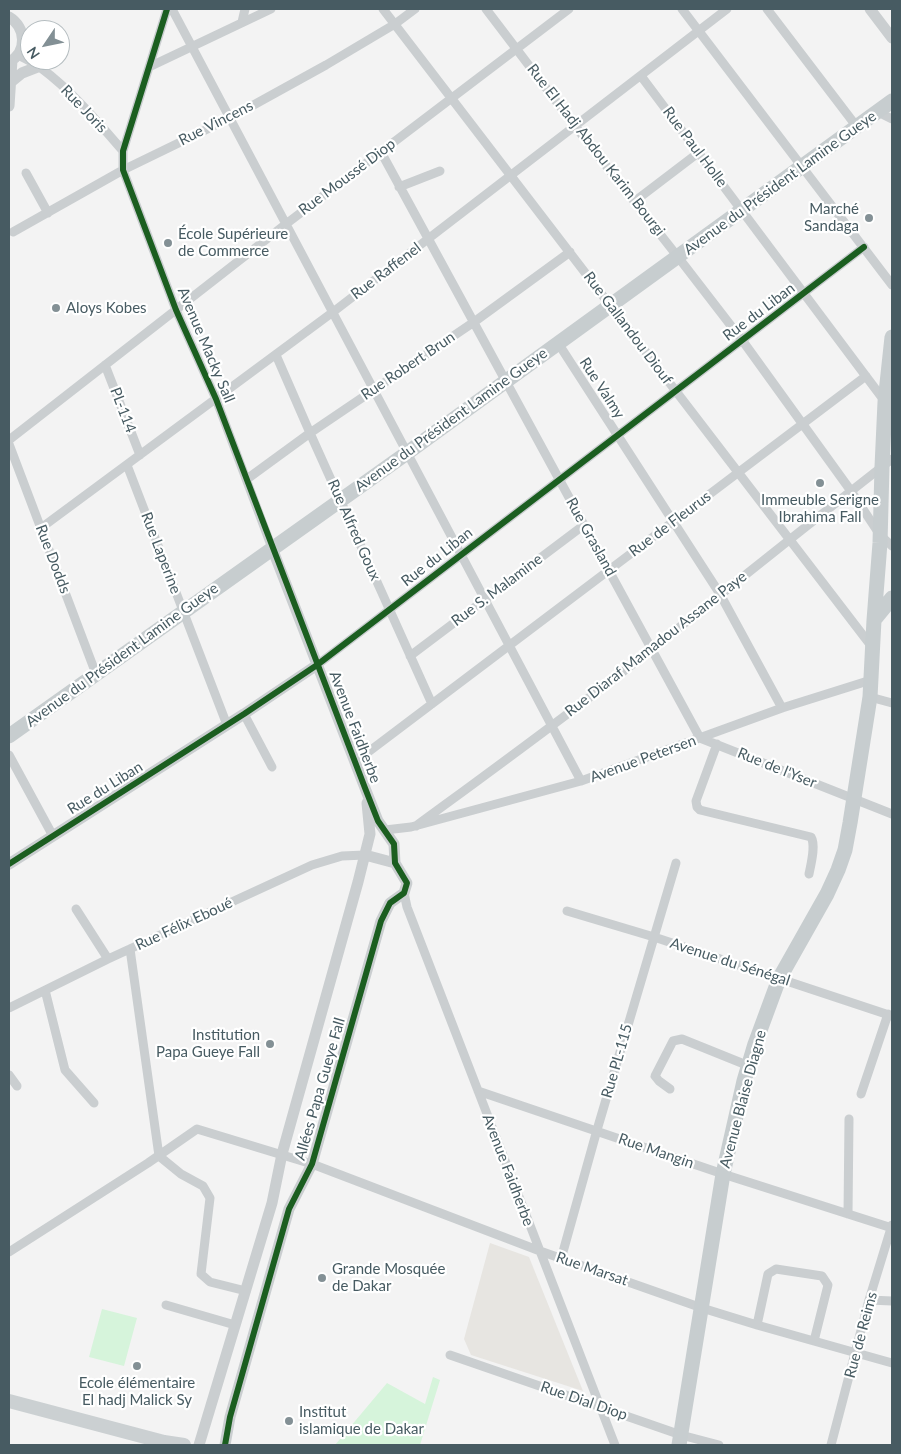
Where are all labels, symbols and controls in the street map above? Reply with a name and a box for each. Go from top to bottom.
north arrow [20,20,70,70]
text: N [23,44,43,62]
street label: Rue El Hadj Abdou Karim Bourgi [523,61,669,239]
street label: Rue Joris [57,81,111,137]
street label: Rue Vincens [176,97,256,149]
street label: Rue Paul Holle [659,103,731,191]
street label: Avenue du Président Lamine Gueye [680,107,880,259]
street label: Rue Moussé Diop [295,135,399,219]
place label: Marché Sandaga [804,200,859,235]
marker: Marché Sandaga [863,212,875,224]
place label: École Supérieure de Commerce [178,225,288,260]
marker: École Supérieure de Commerce [162,237,174,249]
street label: Rue Raffenel [347,239,425,303]
street label: Rue Gallandou Diouf [580,268,676,388]
street label: Rue du Liban [720,279,798,345]
street label: Avenue Macky Sall [174,285,238,405]
place label: Aloys Kobes [66,299,147,317]
marker: Aloys Kobes [50,302,62,314]
street label: Rue Robert Brun [358,328,458,404]
street label: Avenue du Président Lamine Gueye [351,344,551,496]
street label: Rue Valmy [576,354,628,422]
street label: PL-114 [106,385,140,435]
street label: Rue Alfred Goux [324,477,384,583]
marker: Immeuble Serigne Ibrahima Fall [814,477,826,489]
street label: Rue de Fleurus [626,487,714,561]
place label: Immeuble Serigne Ibrahima Fall [761,491,879,526]
street label: Rue Grasland [562,495,620,579]
street label: Rue Laperine [137,510,185,596]
street label: Rue Dodds [32,522,74,596]
street label: Rue du Liban [398,524,476,590]
street label: Rue S. Malamine [448,550,546,630]
street label: Rue Diaraf Mamadou Assane Paye [562,567,750,721]
street label: Avenue du Président Lamine Gueye [22,579,222,731]
street label: Avenue Faidherbe [325,668,385,786]
street label: Avenue Petersen [588,731,698,787]
street label: Rue de l'Yser [735,744,819,792]
street label: Rue du Liban [64,758,146,818]
street label: Rue Félix Eboué [133,894,235,954]
street label: Avenue du Sénégal [668,934,792,990]
street label: Allées Papa Gueye Fall [291,1016,349,1162]
street label: Rue PL-115 [598,1022,636,1100]
place label: Institution Papa Gueye Fall [156,1026,260,1061]
street label: Avenue Blaise Diagne [716,1028,770,1170]
marker: Institution Papa Gueye Fall [264,1038,276,1050]
street label: Avenue Faidherbe [478,1111,538,1229]
street label: Rue Mangin [616,1130,696,1172]
street label: Rue Marsat [554,1248,630,1290]
place label: Grande Mosquée de Dakar [332,1260,445,1295]
marker: Grande Mosquée de Dakar [316,1272,328,1284]
street label: Rue de Reims [841,1290,881,1380]
marker: Ecole élémentaire El hadj Malick Sy [131,1360,143,1372]
place label: Ecole élémentaire El hadj Malick Sy [79,1374,195,1409]
street label: Rue Dial Diop [538,1378,630,1424]
place label: Institut islamique de Dakar [299,1403,424,1438]
marker: Institut islamique de Dakar [283,1415,295,1427]

